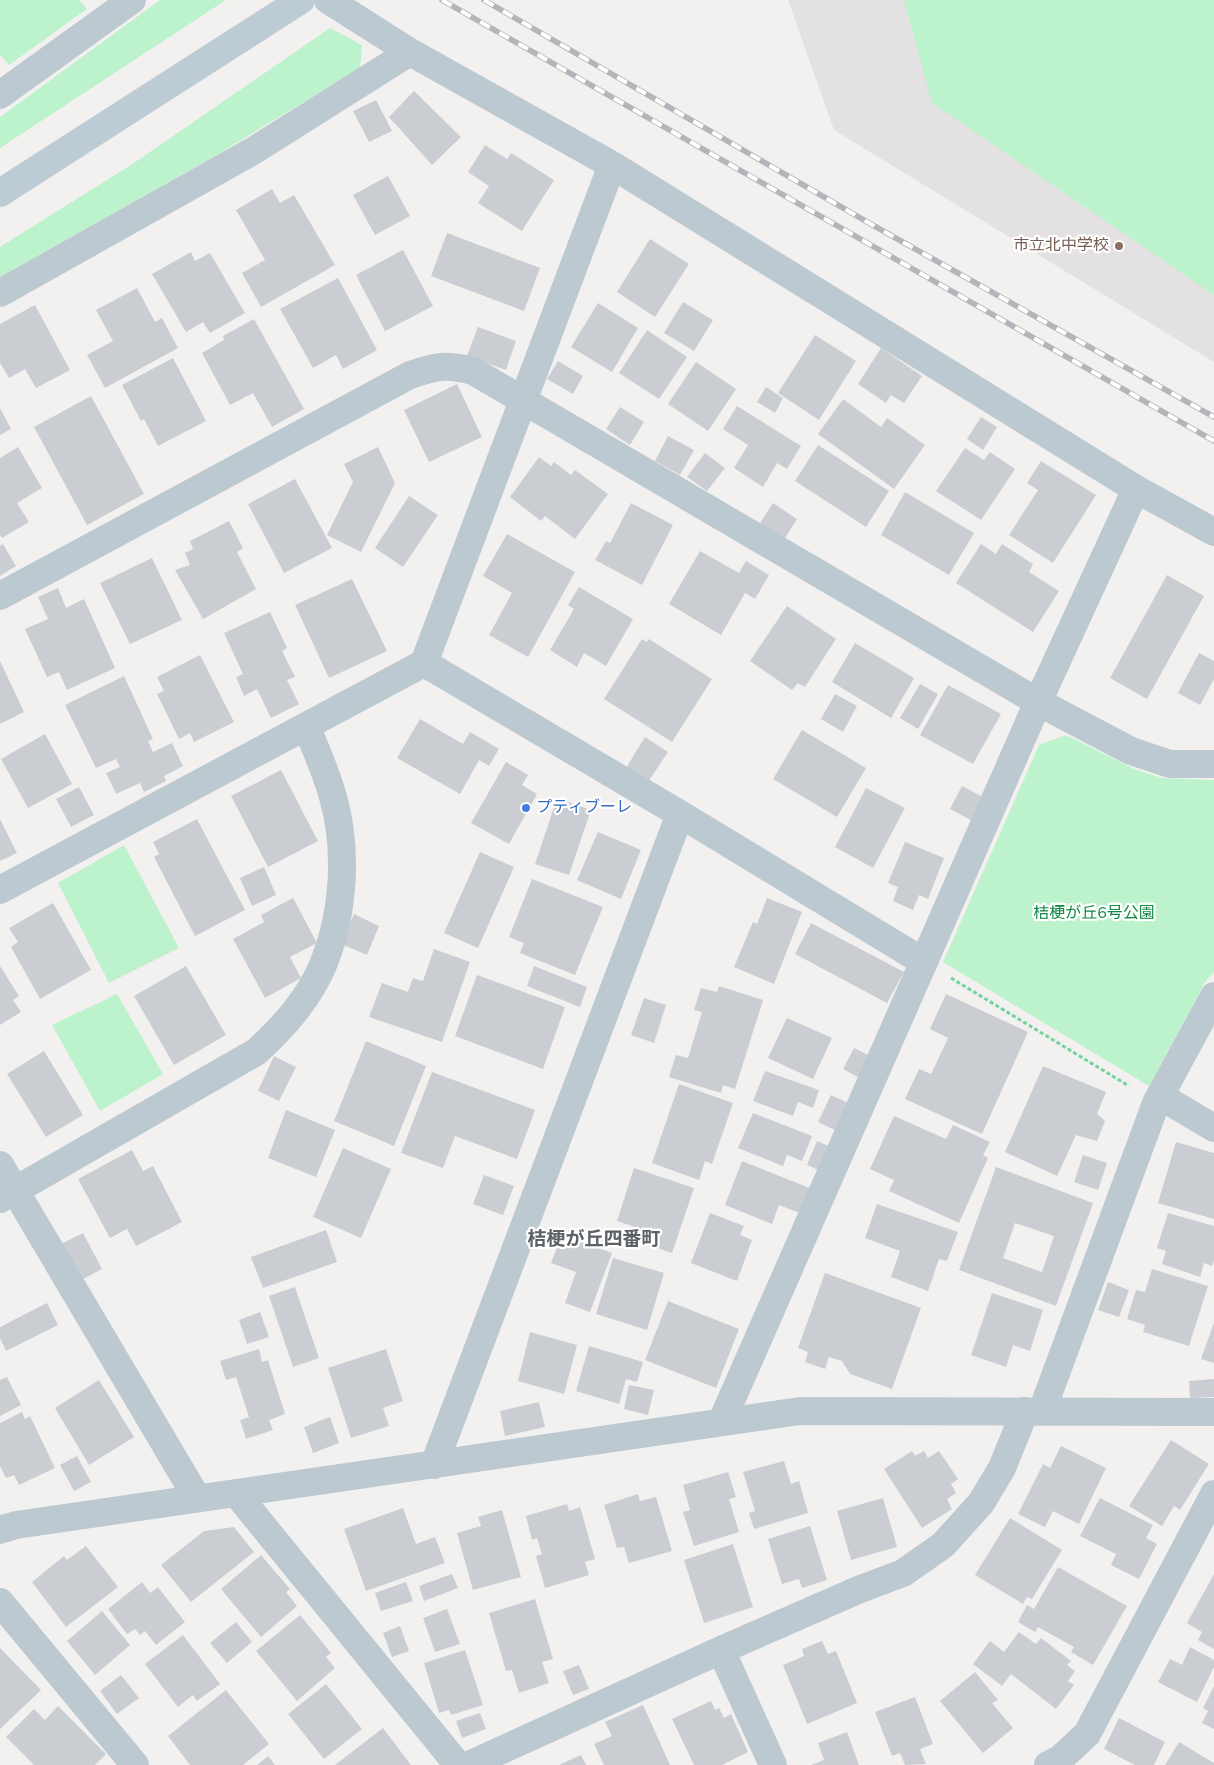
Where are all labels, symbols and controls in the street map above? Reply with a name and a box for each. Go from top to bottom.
place label: 市立北中学校 [1013,236,1109,256]
marker: 市立北中学校 [1113,240,1125,252]
place label: プティブーレ [536,798,632,818]
marker: プティブーレ [520,802,532,814]
park label: 桔梗が丘6号公園 [1033,904,1155,924]
district label: 桔梗が丘四番町 [528,1229,660,1251]

